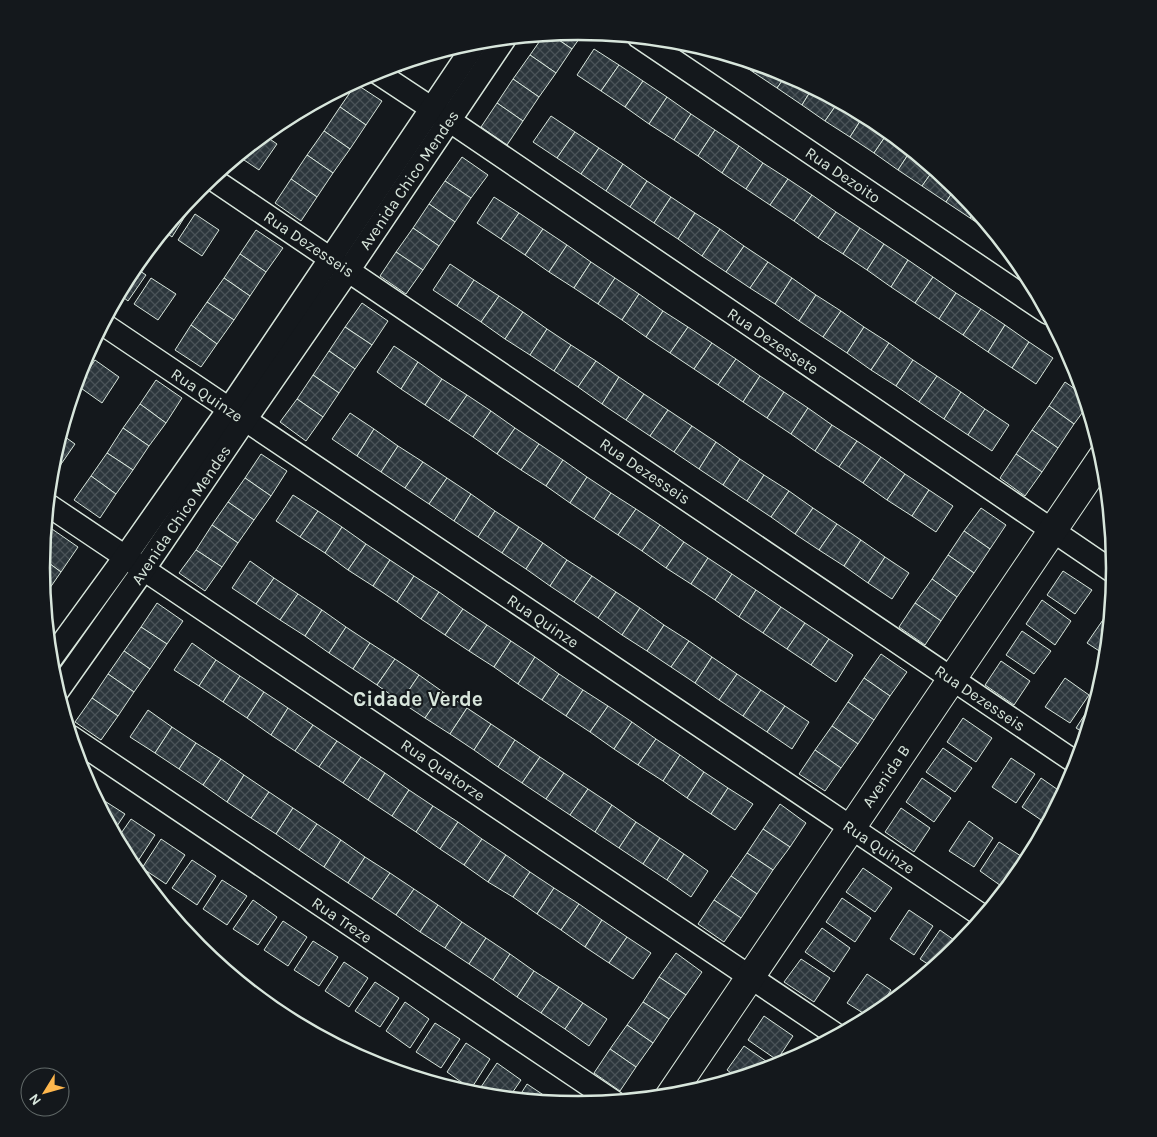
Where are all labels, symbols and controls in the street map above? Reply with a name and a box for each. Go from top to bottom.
street label: Avenida Chico Mendes [355,107,463,253]
street label: Rua Dezoito [802,143,884,207]
street label: Rua Dezesseis [260,207,358,281]
street label: Rua Dezessete [724,304,822,378]
street label: Rua Quinze [168,364,246,426]
street label: Rua Dezesseis [596,434,694,508]
street label: Avenida Chico Mendes [127,442,235,588]
street label: Rua Quinze [504,590,582,652]
street label: Rua Dezesseis [931,661,1029,735]
district label: Cidade Verde [353,687,483,711]
street label: Rua Quatorze [397,735,489,805]
street label: Avenida B [858,741,914,811]
street label: Rua Quinze [840,816,918,878]
street label: Rua Treze [308,893,376,947]
north arrow [20,1067,70,1117]
text: N [25,1090,45,1109]

